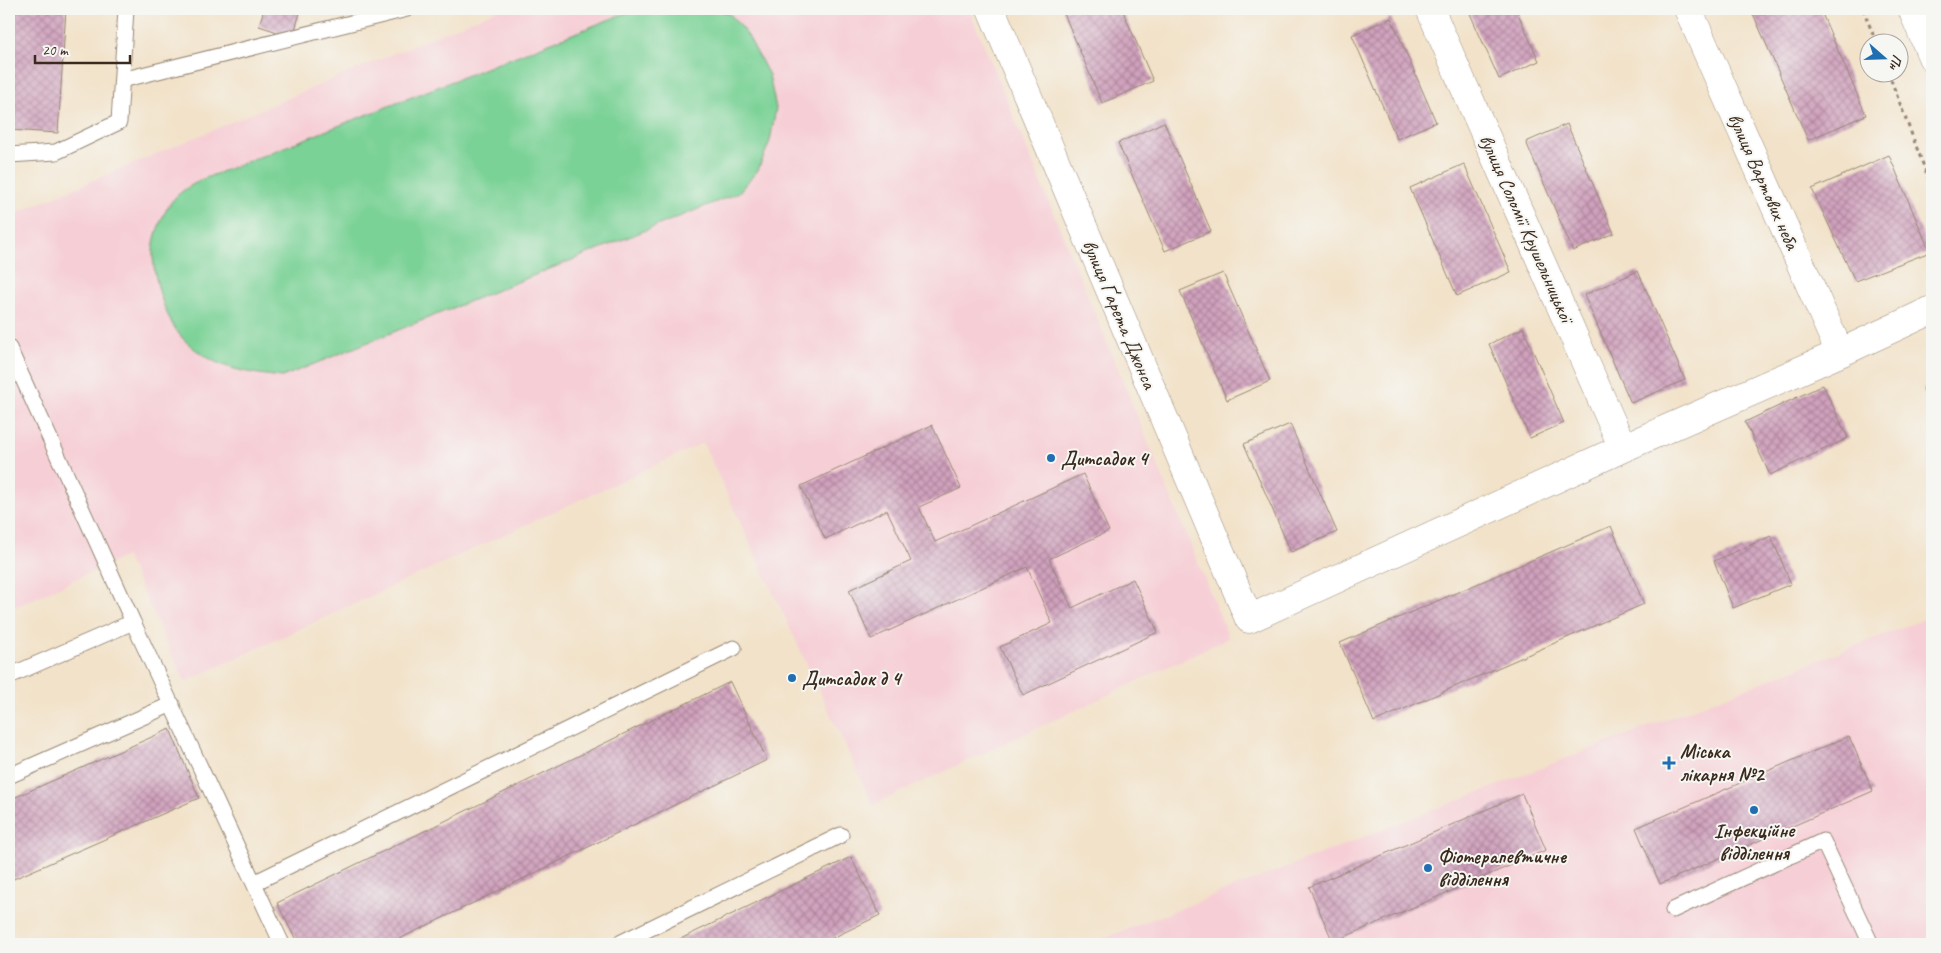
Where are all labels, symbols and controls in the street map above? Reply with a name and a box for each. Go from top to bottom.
scale bar [35,32,130,64]
north arrow [1858,32,1908,82]
text: 20 m [42,41,69,60]
text: Пн [1885,52,1906,73]
street label: вулиця Вартових неба [1722,109,1806,255]
street label: вулиця Соломії Крушельницької [1474,130,1581,330]
street label: вулиця Ґарета Джонса [1077,236,1163,394]
place label: Дитсадок 4 [1061,446,1151,471]
marker: Дитсадок 4 [1045,452,1057,464]
place label: Дитсадок д 4 [802,666,904,691]
marker: Дитсадок д 4 [786,672,798,684]
place label: Міська лікарня №2 [1680,739,1765,787]
marker: Міська лікарня №2 [1662,756,1676,770]
marker: Інфекційне відділення [1748,804,1760,816]
place label: Інфекційне відділення [1714,818,1796,866]
place label: Фіотерапевтичне відділення [1438,844,1567,892]
marker: Фіотерапевтичне відділення [1422,862,1434,874]

